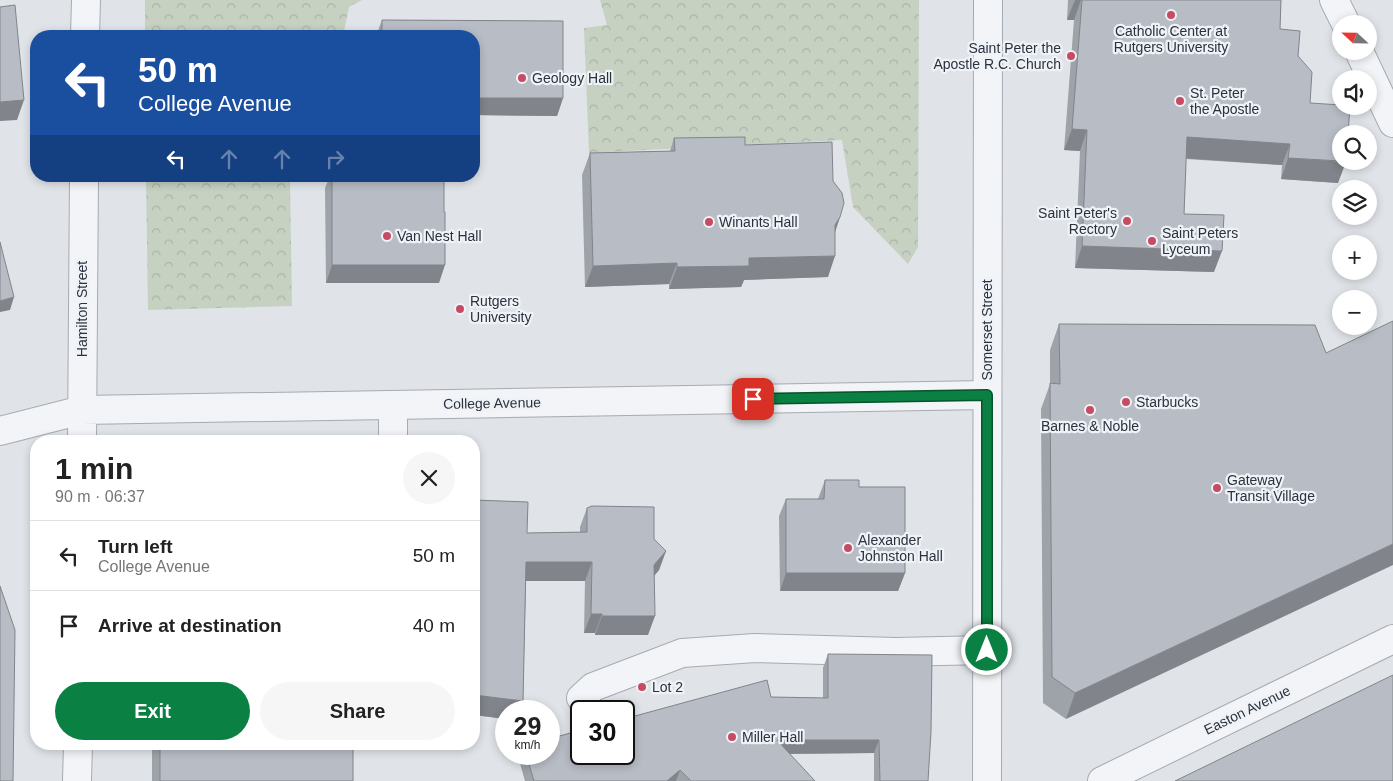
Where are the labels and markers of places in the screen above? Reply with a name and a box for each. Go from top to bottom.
marker: Catholic Center at Rutgers University [1165,9,1177,21]
place label: Catholic Center at Rutgers University [1114,23,1228,55]
place label: Saint Peter the Apostle R.C. Church [933,40,1061,72]
marker: Saint Peter the Apostle R.C. Church [1065,50,1077,62]
place label: Geology Hall [532,70,612,86]
marker: Geology Hall [516,72,528,84]
place label: St. Peter the Apostle [1190,85,1259,117]
marker: St. Peter the Apostle [1174,95,1186,107]
place label: Saint Peter's Rectory [1038,205,1117,237]
place label: Winants Hall [719,214,798,230]
marker: Saint Peter's Rectory [1121,215,1133,227]
marker: Winants Hall [703,216,715,228]
place label: Saint Peters Lyceum [1162,225,1238,257]
place label: Van Nest Hall [397,228,482,244]
marker: Van Nest Hall [381,230,393,242]
marker: Saint Peters Lyceum [1146,235,1158,247]
place label: Rutgers University [470,293,531,325]
marker: Rutgers University [454,303,466,315]
pin [732,378,774,420]
place label: Starbucks [1136,394,1198,410]
marker: Starbucks [1120,396,1132,408]
marker: Barnes & Noble [1084,404,1096,416]
place label: Barnes & Noble [1041,418,1139,434]
place label: Gateway Transit Village [1227,472,1315,504]
marker: Gateway Transit Village [1211,482,1223,494]
place label: Alexander Johnston Hall [858,532,943,564]
marker: Alexander Johnston Hall [842,542,854,554]
place label: Lot 2 [652,679,683,695]
marker: Lot 2 [636,681,648,693]
place label: Miller Hall [742,729,803,745]
marker: Miller Hall [726,731,738,743]

